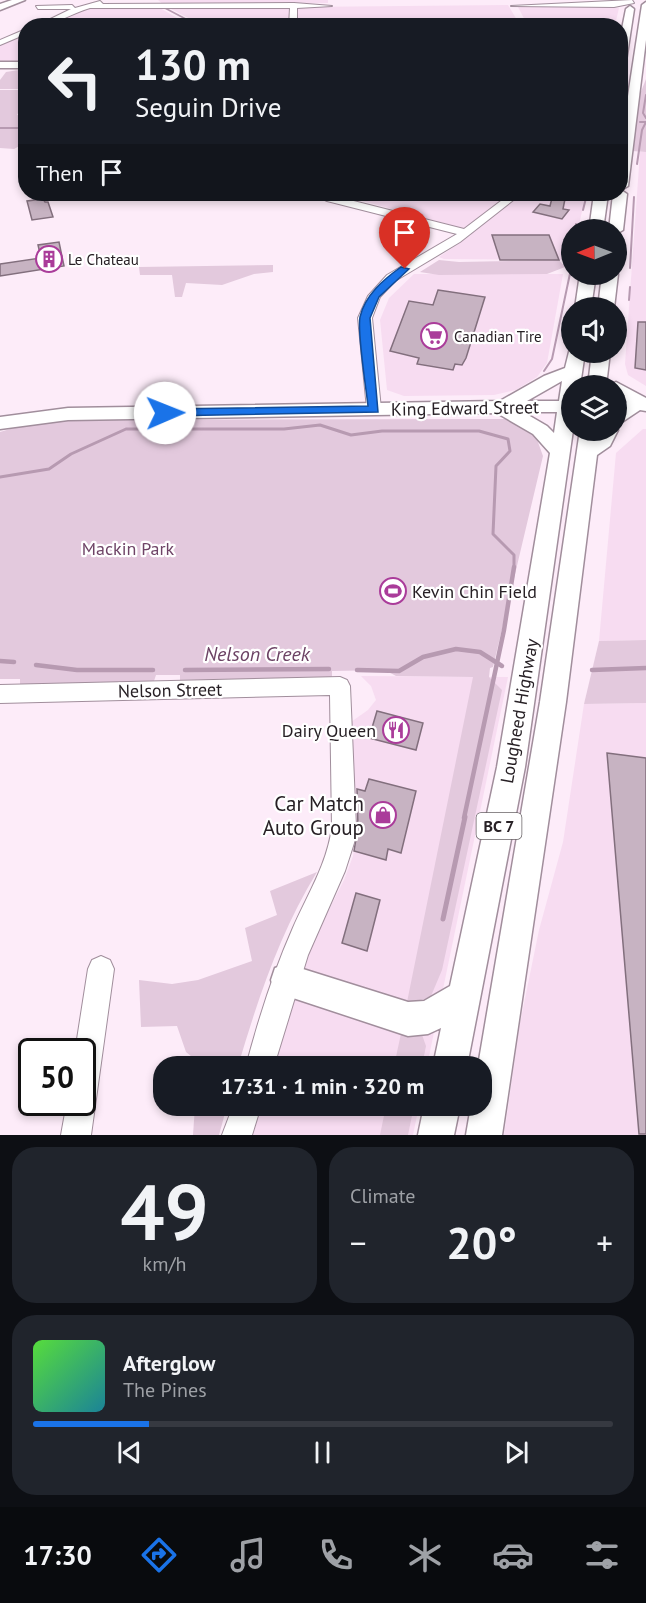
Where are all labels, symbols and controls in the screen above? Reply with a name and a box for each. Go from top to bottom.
text: 130 m [135,37,251,92]
icon: left [36,42,114,120]
text: Seguin Drive [135,90,282,124]
icon: arrive [95,156,128,189]
text: Then [36,159,83,187]
pin [379,207,430,269]
icon: arrive [388,216,421,249]
north arrow [561,219,627,285]
map controls [561,219,627,441]
building icon: Le Chateau [34,244,64,274]
place label: Le Chateau [68,250,139,269]
button: sound [561,297,627,363]
supermarket icon: Canadian Tire [419,321,449,351]
place label: Canadian Tire [454,327,542,346]
button: layers [561,375,627,441]
position arrow [133,381,197,445]
street label: King Edward Street [391,395,539,421]
park label: Mackin Park [82,537,175,560]
sports icon: Kevin Chin Field [378,576,408,606]
place label: Kevin Chin Field [412,580,537,603]
street label: Lougheed Highway [495,636,543,785]
water label: Nelson Creek [204,641,311,667]
street label: Nelson Street [118,678,222,702]
restaurant icon: Dairy Queen [381,715,411,745]
place label: Dairy Queen [282,719,376,742]
place label: Car Match Auto Group [263,790,364,841]
shop icon: Car Match Auto Group [368,800,398,830]
road number: BC 7 [476,813,522,839]
speed limit sign: 50 [18,1038,96,1116]
text: 17:31 · 1 min · 320 m [221,1072,424,1100]
text: 49 [120,1161,209,1262]
text: Climate [350,1183,416,1209]
text: 20° [446,1213,517,1271]
text: − [350,1221,367,1264]
text: + [596,1221,613,1264]
text: km/h [143,1251,186,1277]
text: Afterglow [123,1349,215,1377]
text: The Pines [123,1377,207,1403]
icon: previous [113,1436,146,1469]
icon: pause [306,1436,339,1469]
icon: next [500,1436,533,1469]
icon: directions [138,1534,180,1576]
icon: music [227,1534,269,1576]
icon: phone [315,1534,357,1576]
icon: climate [404,1534,446,1576]
icon: car [492,1534,534,1576]
icon: filters [581,1534,623,1576]
text: 17:30 [23,1538,92,1572]

